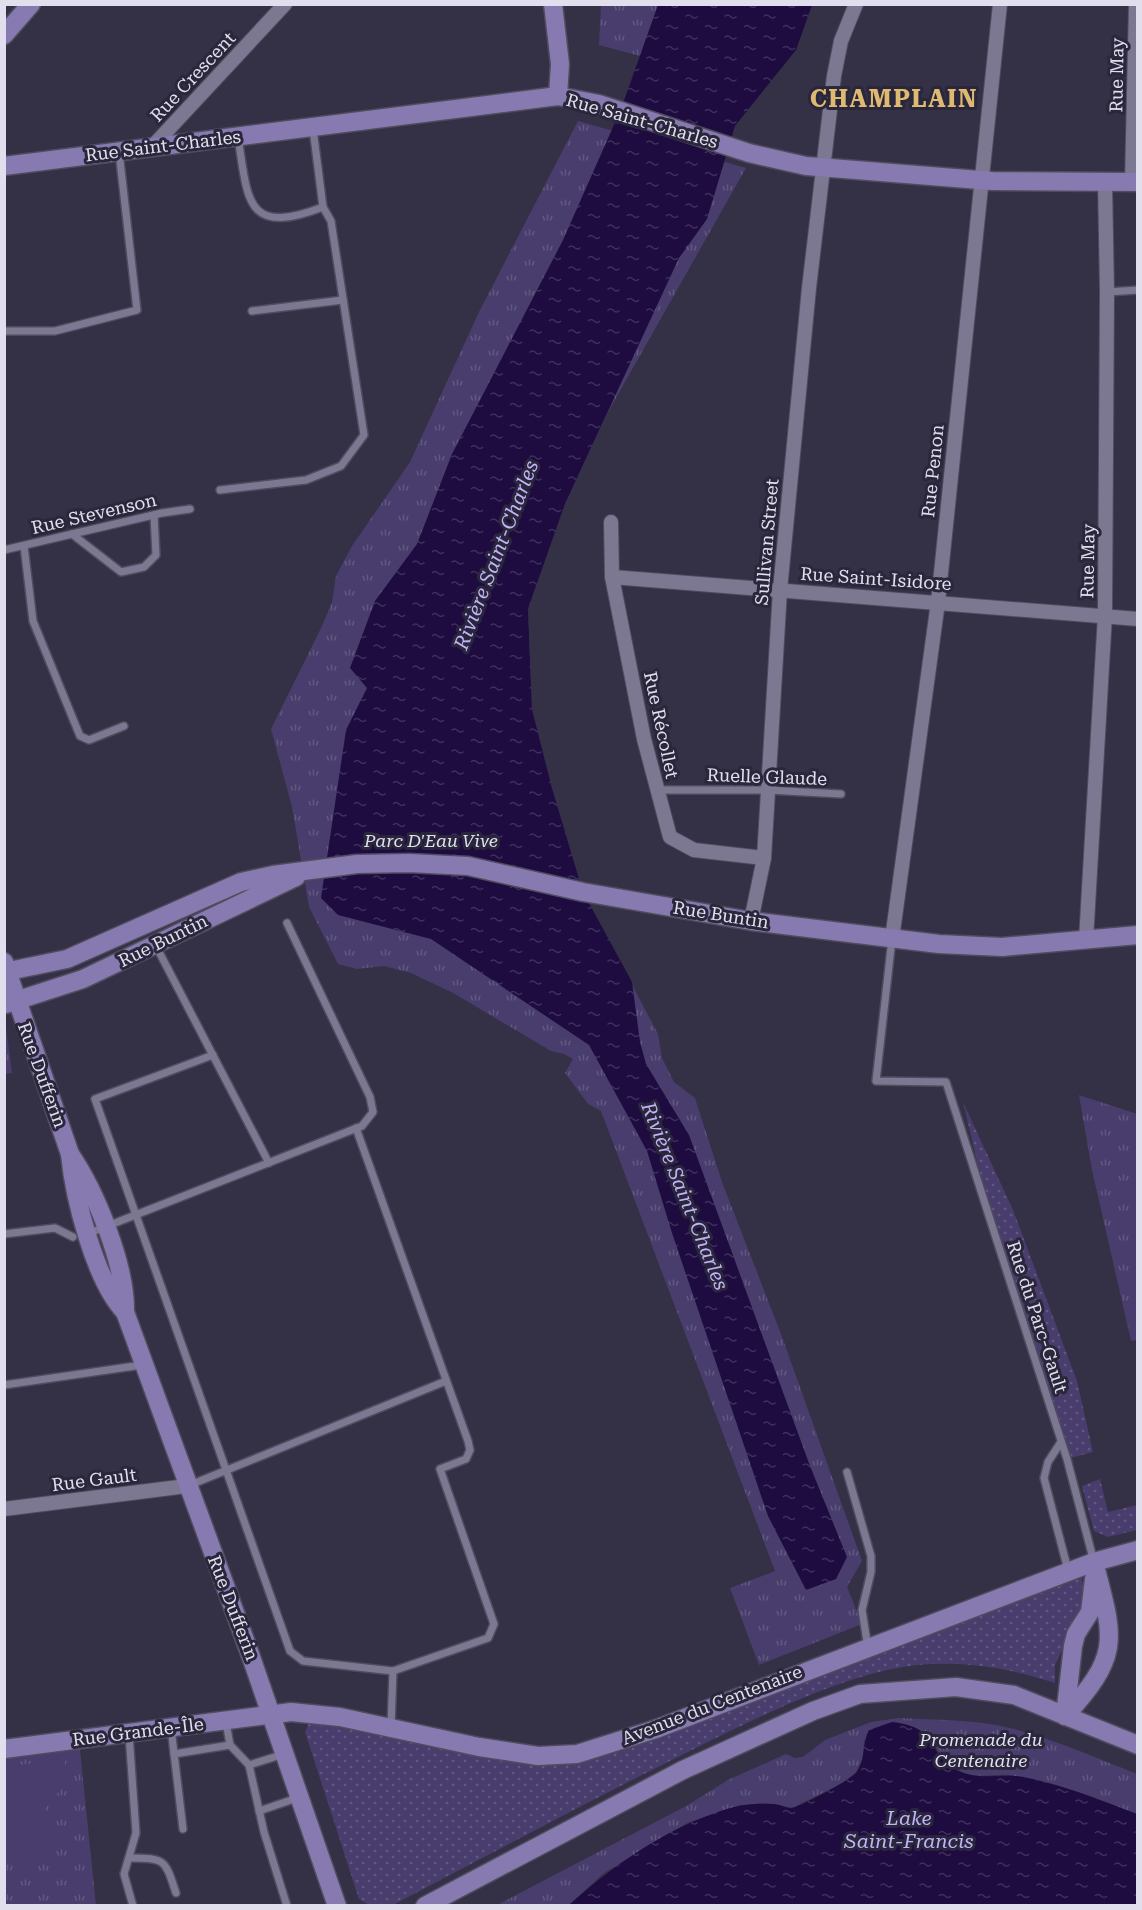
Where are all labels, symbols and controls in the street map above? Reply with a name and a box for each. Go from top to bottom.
street label: Rue Crescent [146,27,240,126]
street label: Rue May [1105,37,1128,113]
district label: CHAMPLAIN [810,85,978,113]
street label: Rue Saint-Charles [564,89,720,152]
street label: Rue Saint-Charles [84,126,242,165]
street label: Rue Penon [917,423,948,518]
water label: Rivière Saint-Charles [448,457,543,654]
street label: Sullivan Street [751,478,783,606]
street label: Rue Stevenson [29,489,159,538]
street label: Rue May [1076,523,1099,599]
street label: Rue Saint-Isidore [800,563,953,594]
street label: Rue Récollet [640,669,683,781]
street label: Ruelle Glaude [706,764,828,789]
park label: Parc D'Eau Vive [363,830,498,851]
street label: Rue Buntin [672,897,771,932]
street label: Rue Buntin [115,910,211,971]
street label: Rue Dufferin [14,1019,71,1131]
water label: Rivière Saint-Charles [636,1097,734,1294]
street label: Rue du Parc-Gault [1003,1238,1072,1396]
street label: Rue Gault [50,1464,138,1495]
street label: Rue Dufferin [204,1552,263,1664]
street label: Avenue du Centenaire [619,1660,805,1749]
street label: Rue Grande-Île [71,1713,205,1750]
park label: Promenade du Centenaire [918,1729,1043,1771]
water label: Lake Saint-Francis [843,1806,974,1853]

